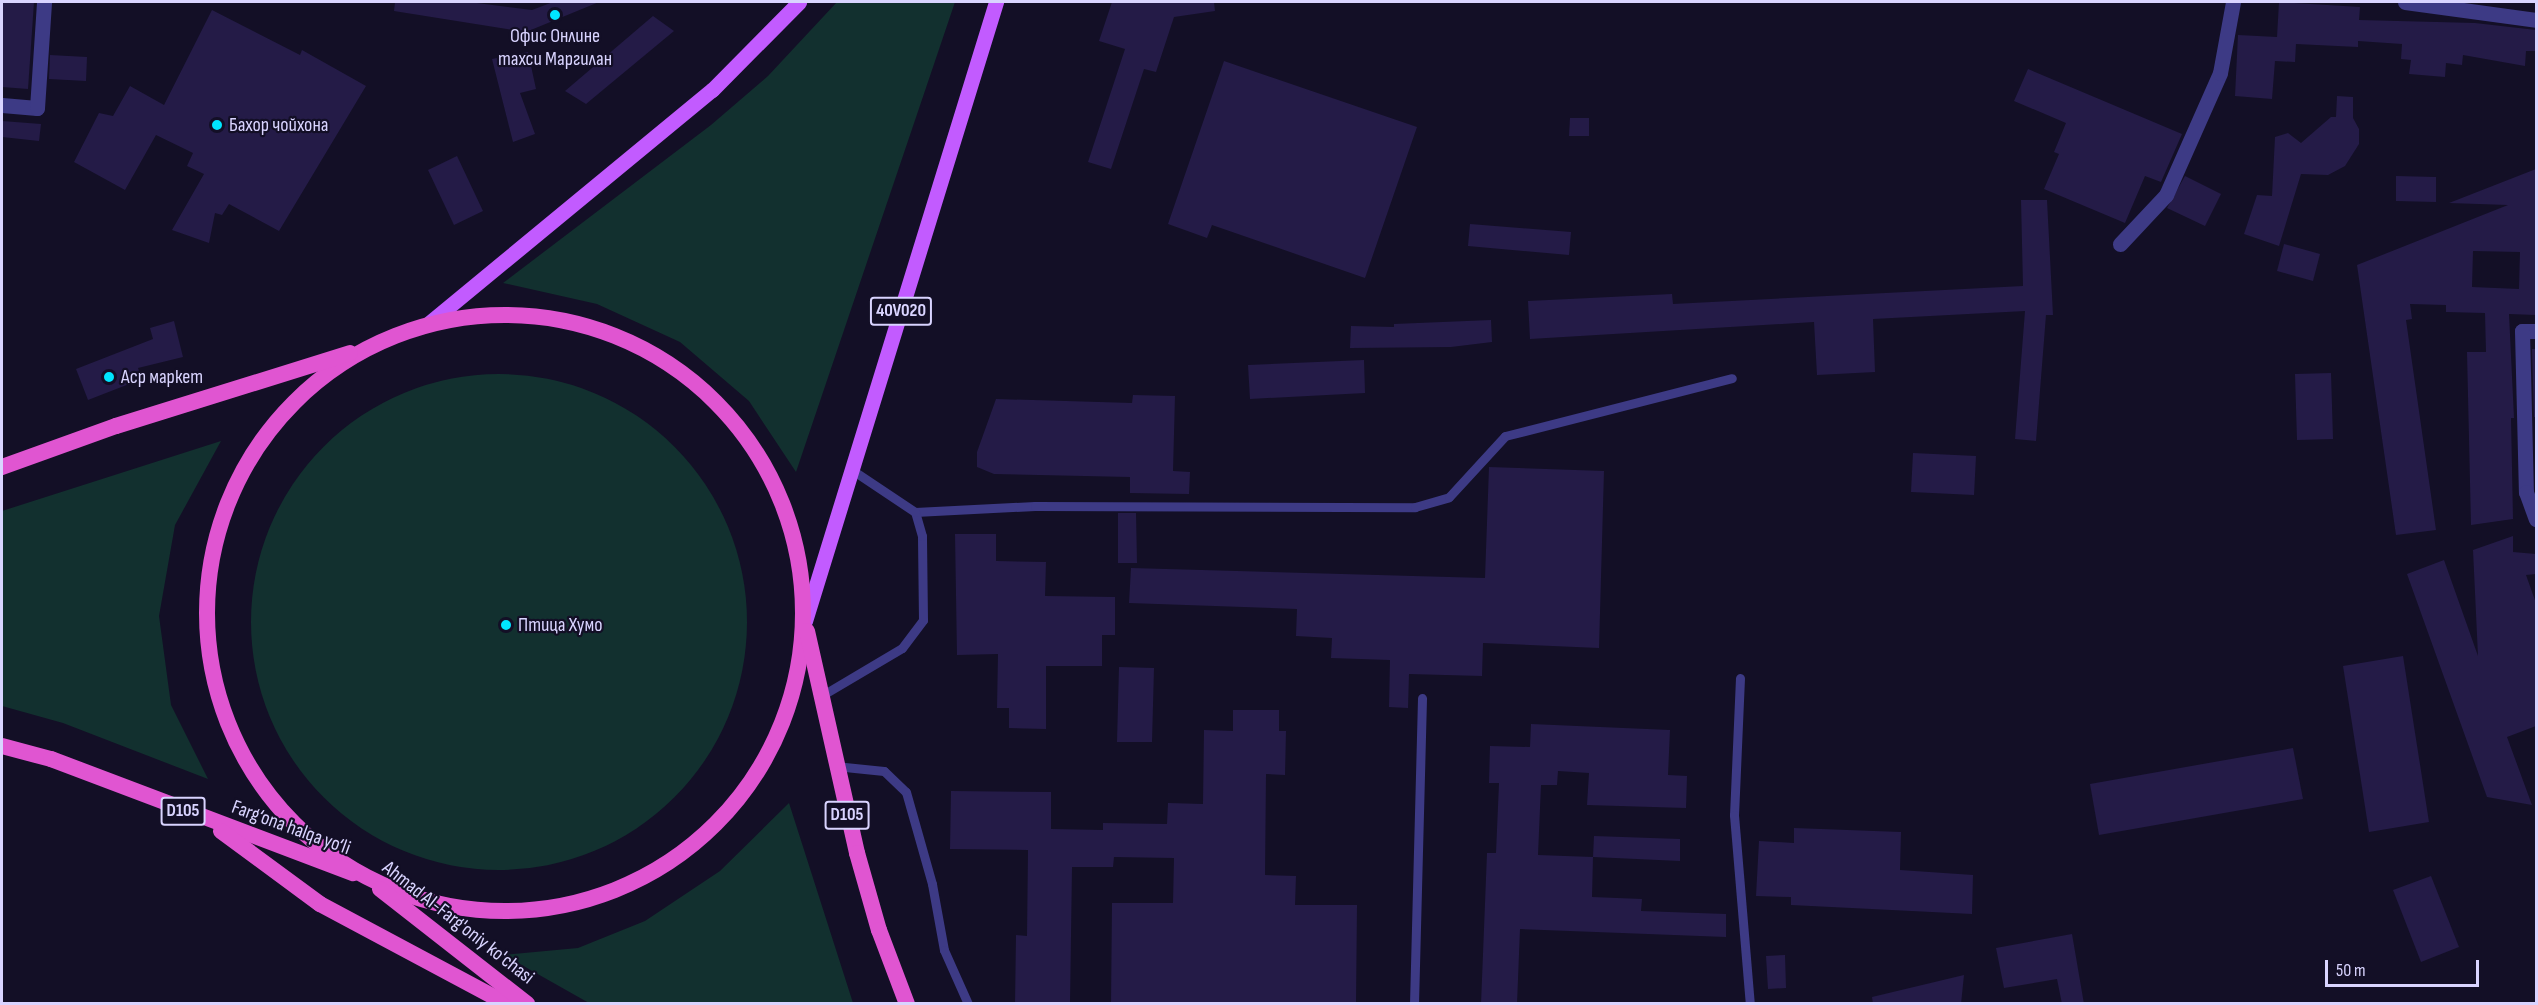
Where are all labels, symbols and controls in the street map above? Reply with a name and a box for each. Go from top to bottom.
marker: Офис Онлине тахси Маргилан [548,8,562,22]
place label: Офис Онлине тахси Маргилан [498,24,612,71]
place label: Бахор чойхона [229,113,328,137]
marker: Бахор чойхона [210,118,224,132]
road number: 40V020 [870,296,932,326]
place label: Аср маркет [121,365,203,389]
marker: Аср маркет [102,370,116,384]
place label: Птица Хумо [518,613,603,637]
marker: Птица Хумо [499,618,513,632]
street label: Farg‘ona halqa yo‘li [228,795,354,861]
road number: D105 [160,796,206,826]
road number: D105 [824,800,870,830]
street label: Ahmad Al-Farg'oniy ko'chasi [377,856,539,990]
scale bar [2328,948,2482,986]
text: 50 m [2336,960,2366,981]

